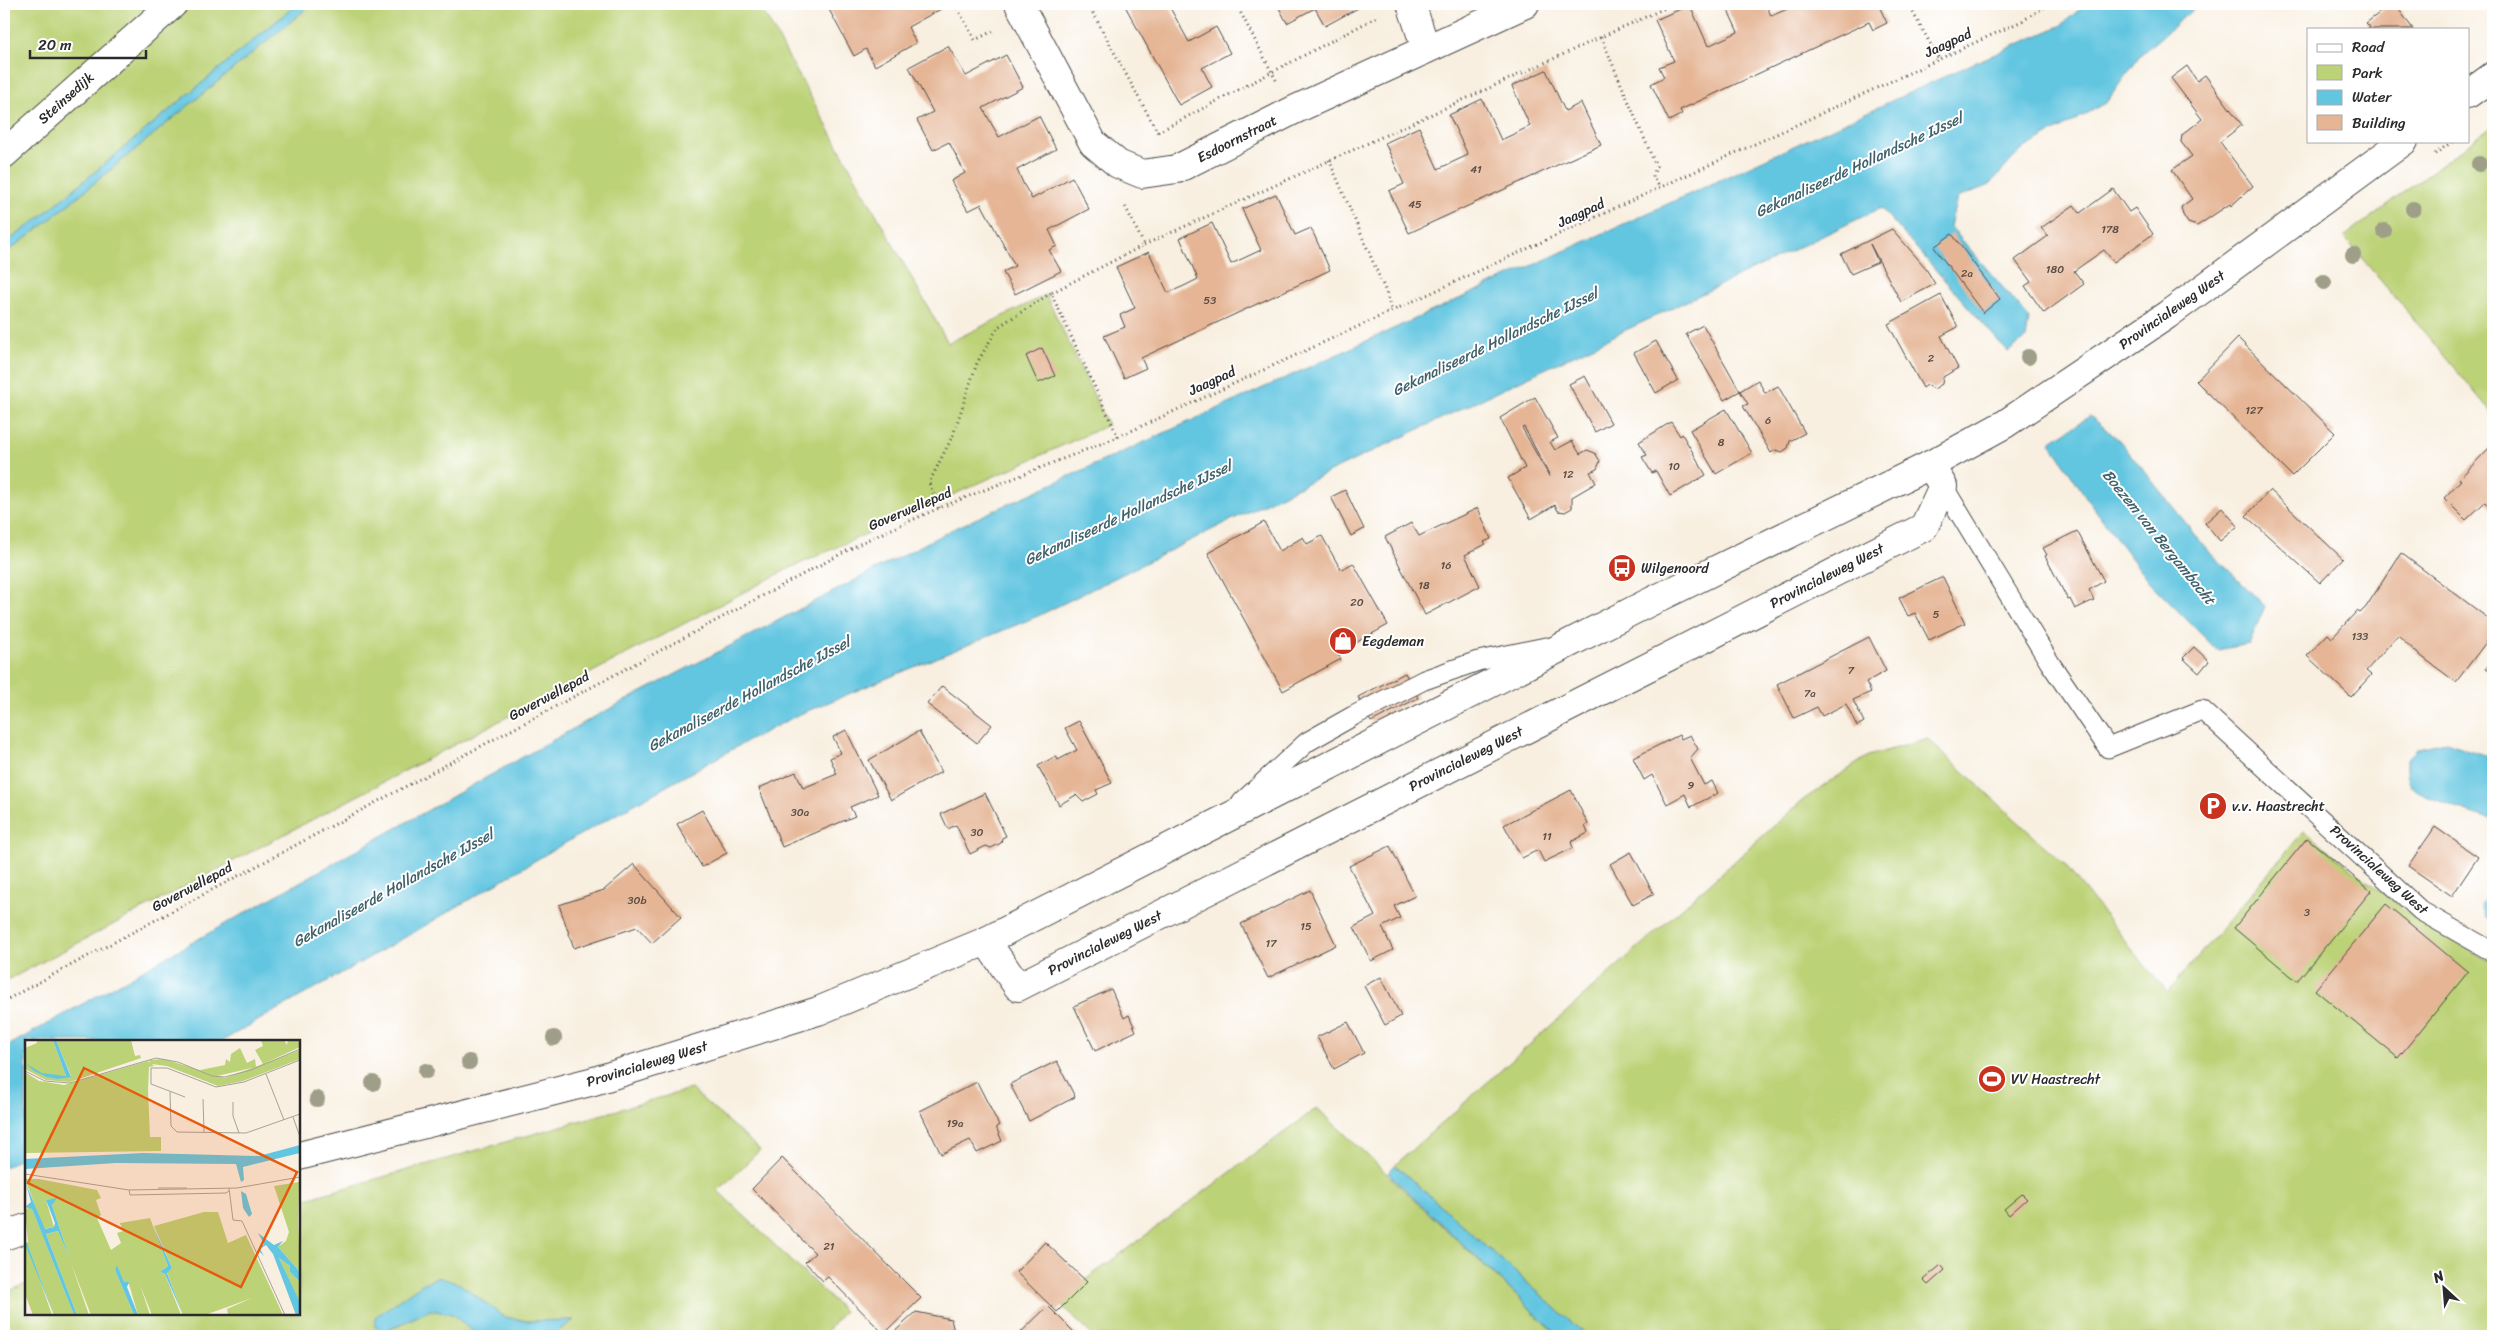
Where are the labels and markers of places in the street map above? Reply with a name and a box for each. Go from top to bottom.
bus stop icon: Wilgenoord [1607,553,1637,583]
place label: Wilgenoord [1641,556,1710,581]
shop icon: Eegdeman [1328,626,1358,656]
place label: Eegdeman [1362,629,1424,654]
parking icon: v.v. Haastrecht [2198,791,2228,821]
place label: v.v. Haastrecht [2232,794,2325,819]
sports icon: VV Haastrecht [1977,1064,2007,1094]
place label: VV Haastrecht [2011,1067,2102,1092]

